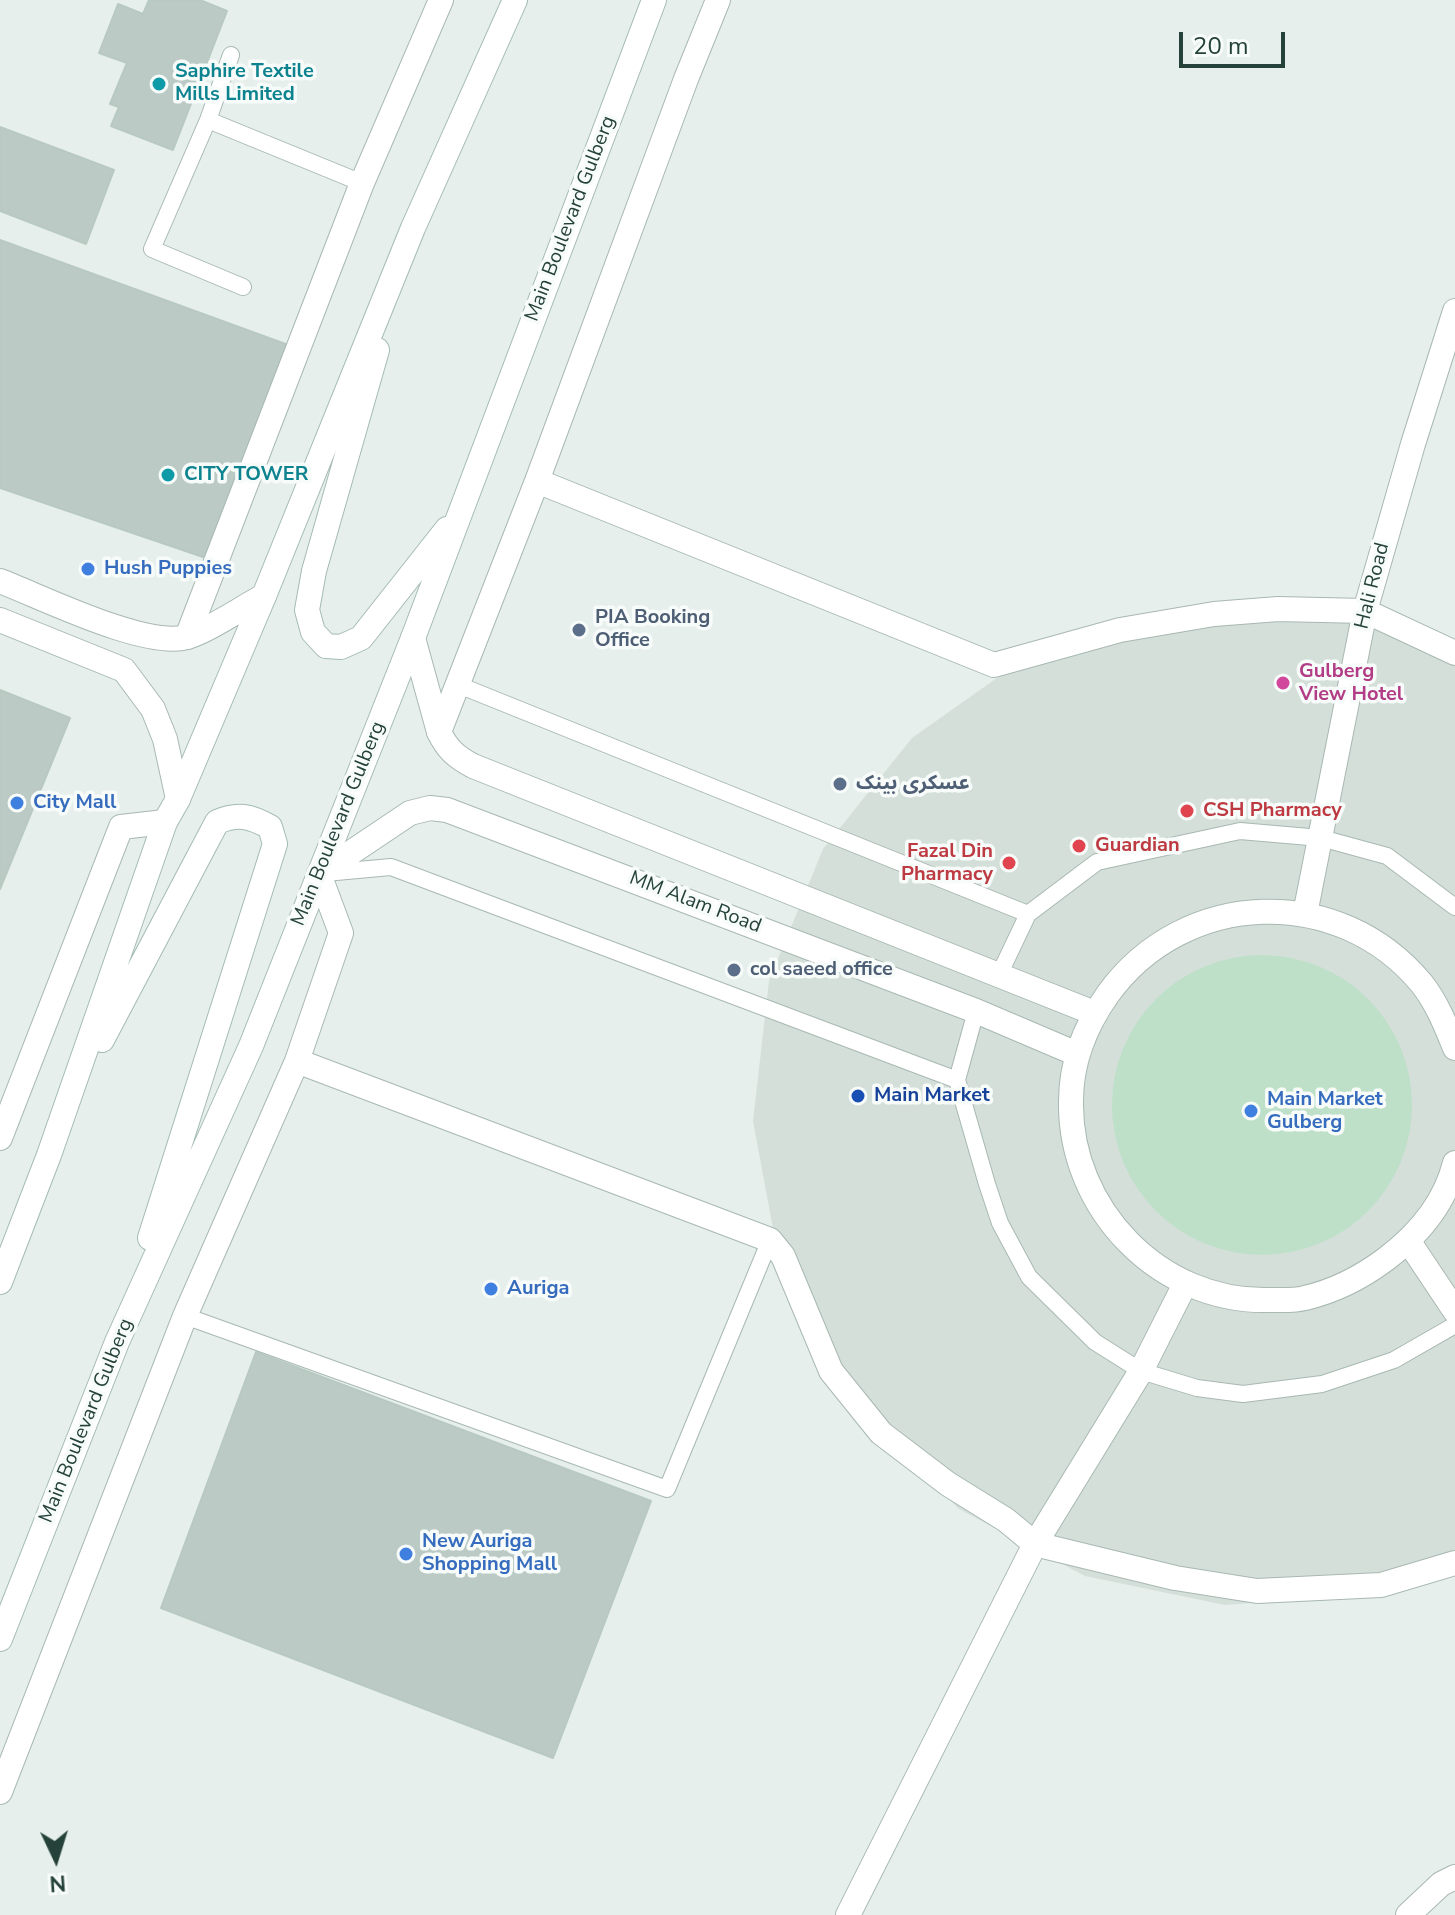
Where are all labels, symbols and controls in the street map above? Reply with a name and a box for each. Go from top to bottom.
scale bar [1183,16,1289,66]
text: 20 m [1193,30,1249,62]
place label: Saphire Textile Mills Limited [175,60,314,107]
marker: Saphire Textile Mills Limited [150,75,168,93]
street label: Main Boulevard Gulberg [521,113,621,325]
place label: CITY TOWER [184,463,308,487]
marker: CITY TOWER [159,466,177,484]
street label: Hali Road [1351,540,1395,632]
place label: Hush Puppies [104,557,232,581]
marker: Hush Puppies [79,560,97,578]
place label: PIA Booking Office [595,606,710,653]
marker: PIA Booking Office [570,621,588,639]
place label: Gulberg View Hotel [1299,660,1403,707]
marker: Gulberg View Hotel [1274,674,1292,692]
street label: Main Boulevard Gulberg [287,718,391,930]
place label: عسکری بینک [856,772,970,796]
marker: عسکری بینک [831,775,849,793]
place label: City Mall [33,791,116,815]
marker: City Mall [8,794,26,812]
place label: CSH Pharmacy [1203,799,1342,823]
marker: CSH Pharmacy [1178,802,1196,820]
place label: Guardian [1095,834,1180,858]
marker: Guardian [1070,837,1088,855]
place label: Fazal Din Pharmacy [901,840,993,887]
marker: Fazal Din Pharmacy [1000,854,1018,872]
street label: MM Alam Road [626,867,764,939]
place label: col saeed office [750,958,893,982]
marker: col saeed office [725,961,743,979]
place label: Main Market [874,1084,990,1108]
marker: Main Market [849,1087,867,1105]
place label: Main Market Gulberg [1267,1088,1383,1135]
marker: Main Market Gulberg [1242,1102,1260,1120]
place label: Auriga [507,1277,569,1301]
marker: Auriga [482,1280,500,1298]
street label: Main Boulevard Gulberg [35,1315,139,1527]
place label: New Auriga Shopping Mall [422,1530,557,1577]
marker: New Auriga Shopping Mall [397,1545,415,1563]
north arrow [16,1819,96,1899]
text: N [48,1867,67,1898]

